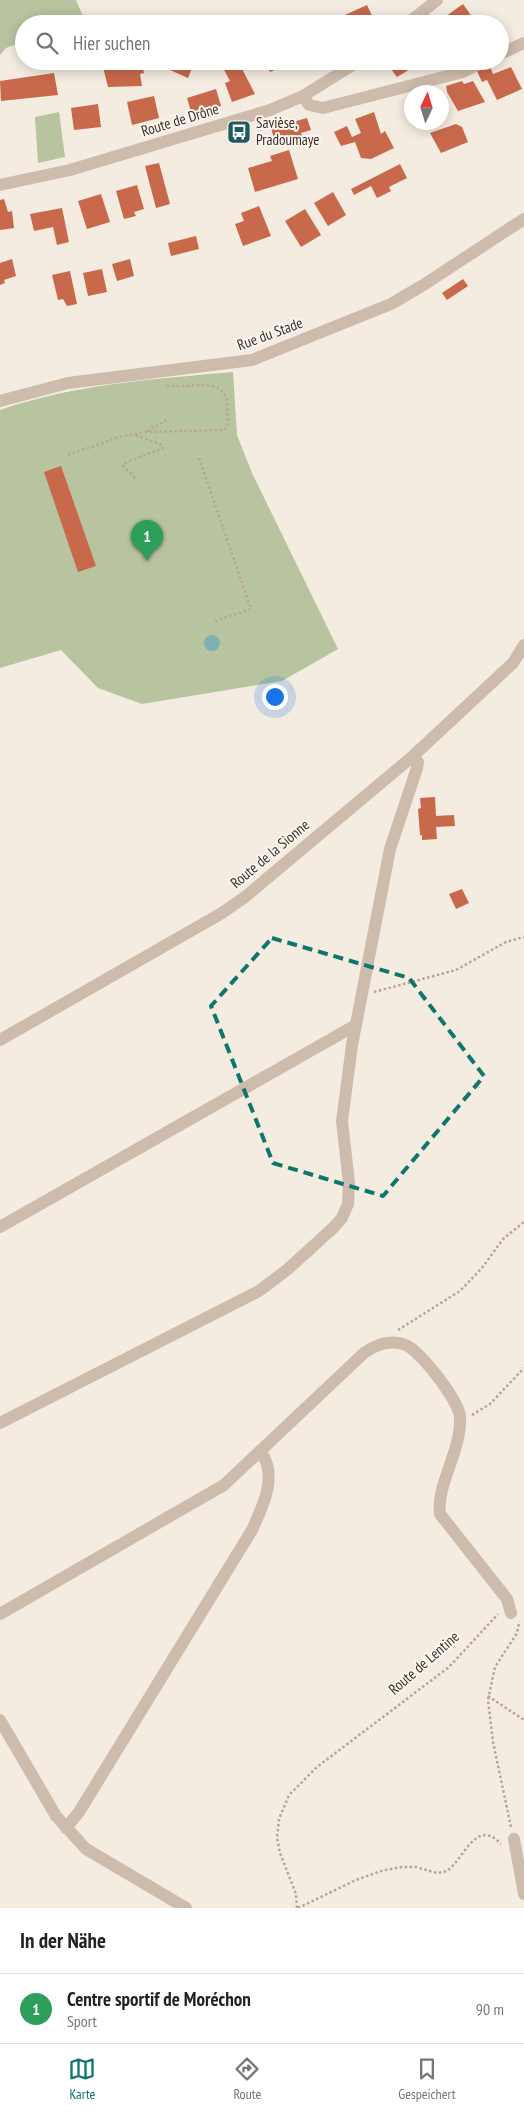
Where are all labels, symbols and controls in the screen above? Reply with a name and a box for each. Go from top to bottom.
search box [15,15,509,70]
icon: search [33,29,61,57]
text: Hier suchen [73,31,150,55]
north arrow [404,85,449,130]
street label: Route de Drône [139,99,221,140]
place label: Savièse, Pradoumaye [256,113,320,149]
bus stop icon: Savièse, Pradoumaye [226,119,252,145]
street label: Rue du Stade [234,313,305,354]
pin: 1 [131,520,163,561]
your location [262,684,288,710]
street label: Route de la Sionne [226,815,313,892]
street label: Route de Lentine [384,1627,463,1698]
text: In der Nähe [20,1927,106,1954]
text: Centre sportif de Moréchon [67,1987,251,2011]
text: 1 [32,1999,40,2019]
text: 90 m [476,1999,504,2019]
text: Sport [67,2011,97,2031]
tab: Karte [68,2055,96,2103]
tab: Route [233,2055,261,2103]
tab: Gespeichert [398,2055,456,2103]

